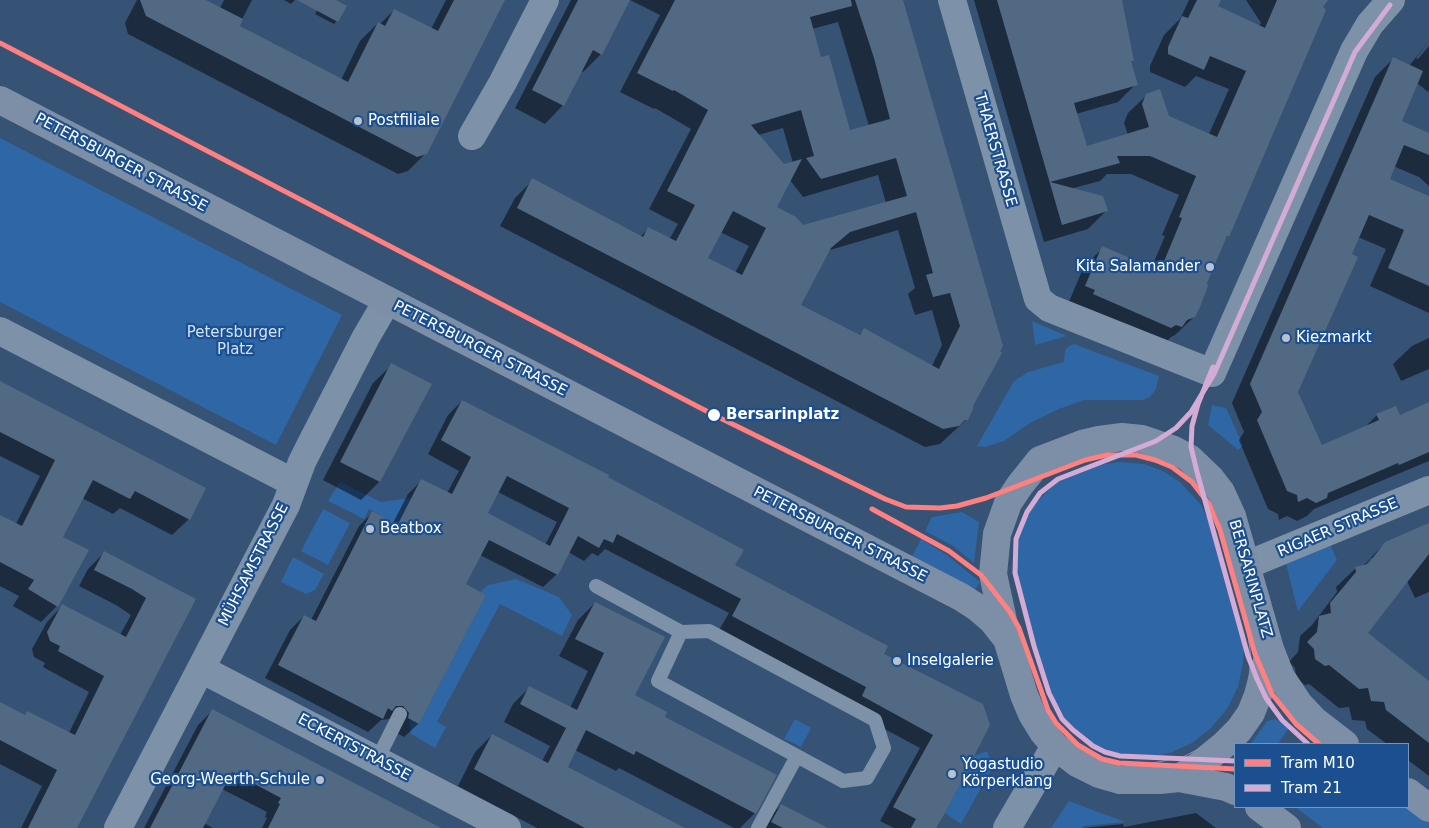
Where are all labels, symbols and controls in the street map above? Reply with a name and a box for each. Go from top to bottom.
street label: THAERSTRASSE [970,91,1020,209]
street label: PETERSBURGER STRASSE [32,110,210,216]
place label: Postfiliale [368,112,440,130]
marker: Postfiliale [352,115,364,127]
place label: Kita Salamander [1076,258,1200,276]
marker: Kita Salamander [1204,261,1216,273]
street label: PETERSBURGER STRASSE [390,297,570,401]
park label: Petersburger Platz [187,324,283,359]
place label: Kiezmarkt [1296,329,1372,347]
marker: Kiezmarkt [1280,332,1292,344]
place label: Bersarinplatz [726,406,839,424]
marker: Bersarinplatz [706,407,722,423]
street label: PETERSBURGER STRASSE [750,483,930,587]
street label: RIGAER STRASSE [1275,495,1401,561]
street label: MÜHSAMSTRASSE [215,501,293,629]
street label: BERSARINPLATZ [1224,518,1276,640]
place label: Beatbox [380,520,442,538]
marker: Beatbox [364,523,376,535]
place label: Inselgalerie [907,652,994,670]
marker: Inselgalerie [891,655,903,667]
street label: ECKERTSTRASSE [295,711,413,785]
legend [1234,743,1409,808]
text: Tram M10 [1281,754,1355,772]
place label: Yogastudio Körperklang [962,756,1052,791]
marker: Yogastudio Körperklang [946,768,958,780]
place label: Georg-Weerth-Schule [150,771,310,789]
marker: Georg-Weerth-Schule [314,774,326,786]
text: Tram 21 [1281,779,1342,797]

